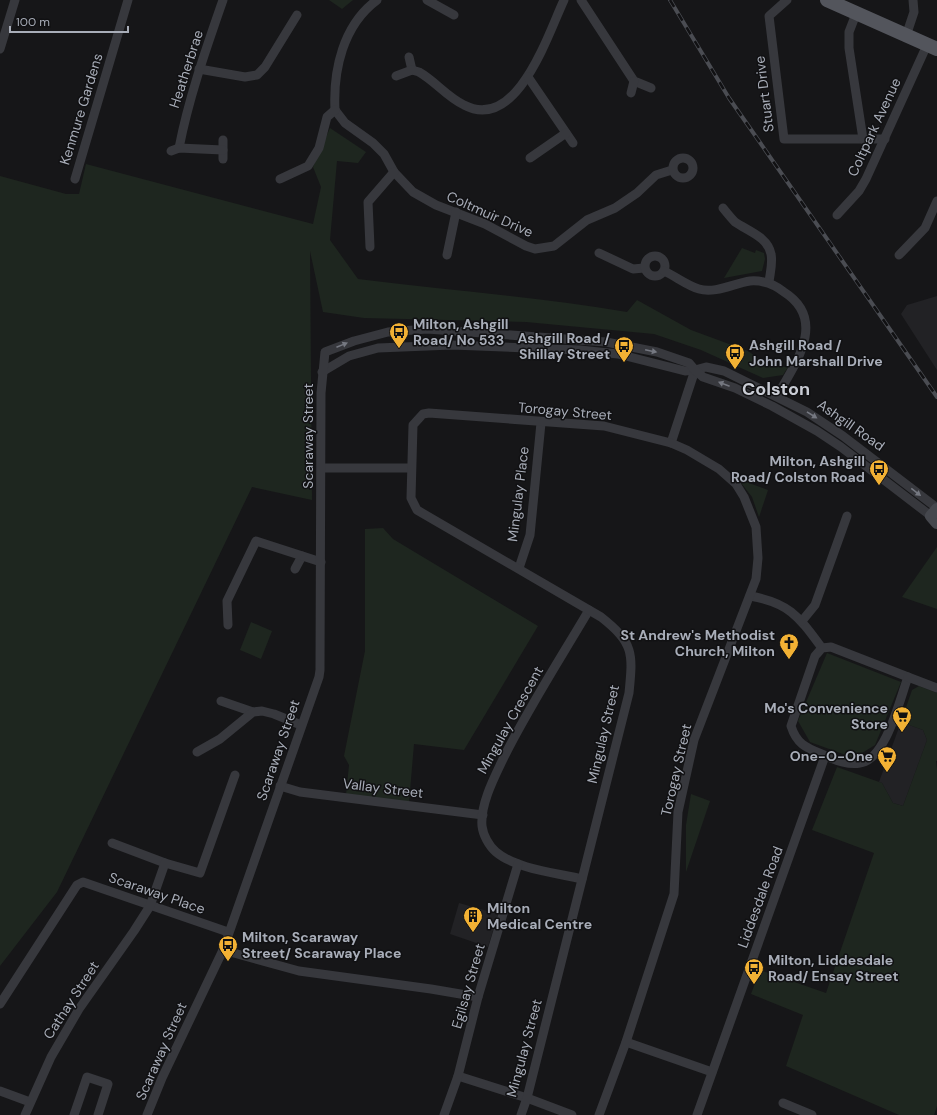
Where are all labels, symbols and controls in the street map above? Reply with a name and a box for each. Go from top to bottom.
scale bar [10,8,128,34]
text: 100 m [16,14,50,30]
street label: Heatherbrae [165,28,207,110]
street label: Kenmure Gardens [55,51,107,167]
street label: Stuart Drive [750,55,778,133]
street label: Coltpark Avenue [843,75,905,179]
street label: Coltmuir Drive [444,187,536,241]
place label: Milton, Ashgill Road/ No 533 [413,315,508,349]
bus stop icon: Milton, Ashgill Road/ No 533 [388,321,410,349]
place label: Ashgill Road / Shillay Street [517,329,610,363]
bus stop icon: Ashgill Road / Shillay Street [613,335,635,363]
place label: Ashgill Road / John Marshall Drive [749,336,883,370]
one-way arrow [337,342,349,348]
bus stop icon: Ashgill Road / John Marshall Drive [724,342,746,370]
one-way arrow [645,349,657,355]
district label: Colston [742,377,810,401]
one-way arrow [717,381,729,387]
street label: Scaraway Street [299,383,317,489]
street label: Ashgill Road [814,395,888,455]
street label: Torogay Street [517,398,613,424]
one-way arrow [807,411,817,419]
street label: Mingulay Place [503,445,533,543]
place label: Milton, Ashgill Road/ Colston Road [731,452,865,486]
bus stop icon: Milton, Ashgill Road/ Colston Road [868,458,890,486]
one-way arrow [911,488,922,496]
place label: St Andrew's Methodist Church, Milton [620,626,775,660]
church icon: St Andrew's Methodist Church, Milton [778,632,800,660]
street label: Mingulay Crescent [473,663,547,777]
street label: Mingulay Street [583,683,623,785]
street label: Scaraway Street [252,697,304,803]
place label: Mo's Convenience Store [764,699,888,733]
supermarket icon: Mo's Convenience Store [891,705,913,733]
street label: Torogay Street [657,722,695,818]
supermarket icon: One-O-One [876,745,898,773]
place label: One-O-One [790,747,873,765]
street label: Vallay Street [342,774,424,802]
street label: Liddesdale Road [733,844,787,950]
street label: Scaraway Place [107,868,208,918]
place label: Milton Medical Centre [487,899,592,933]
building icon: Milton Medical Centre [462,905,484,933]
place label: Milton, Scaraway Street/ Scaraway Place [242,928,402,962]
bus stop icon: Milton, Scaraway Street/ Scaraway Place [217,934,239,962]
street label: Egilsay Street [447,941,489,1031]
place label: Milton, Liddesdale Road/ Ensay Street [768,951,899,985]
bus stop icon: Milton, Liddesdale Road/ Ensay Street [743,957,765,985]
street label: Cathay Street [39,958,103,1042]
street label: Mingulay Street [502,997,546,1099]
street label: Scaraway Street [131,999,191,1103]

